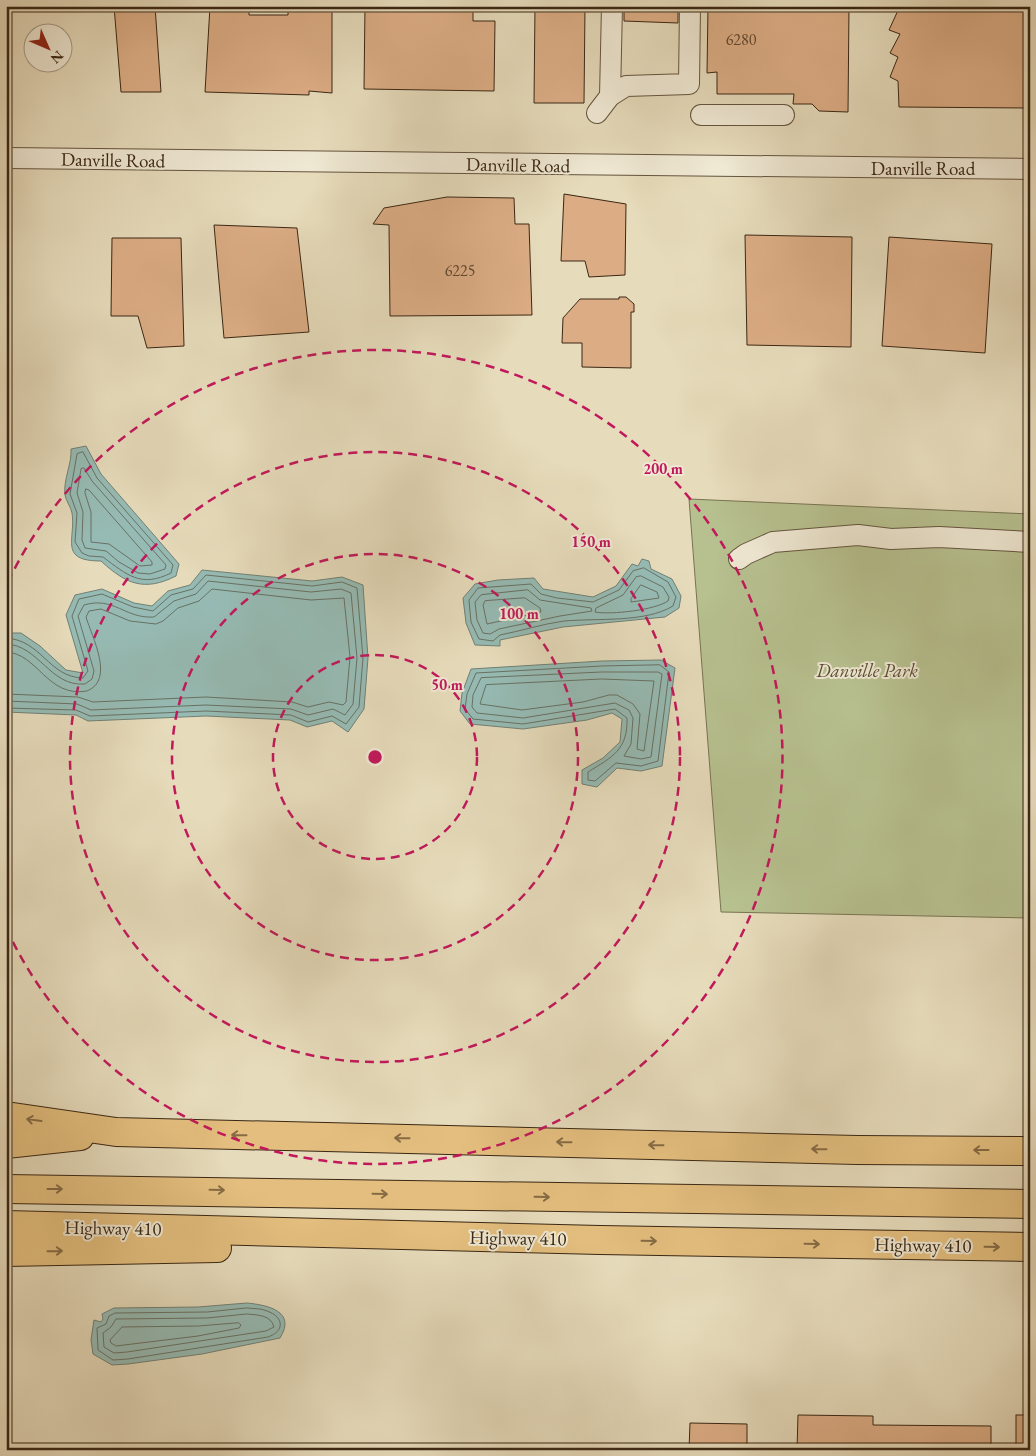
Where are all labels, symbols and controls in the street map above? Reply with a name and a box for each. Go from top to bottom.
north arrow [22,22,72,72]
house number: 6280 [726,29,757,50]
text: N [46,47,68,68]
street label: Danville Road [61,147,166,173]
street label: Danville Road [466,152,571,178]
street label: Danville Road [871,156,976,181]
house number: 6225 [445,260,475,281]
text: 200 m [643,459,683,478]
text: 150 m [571,532,611,551]
text: 100 m [499,604,539,623]
park label: Danville Park [815,658,918,683]
text: 50 m [431,675,463,694]
centre of rings [366,748,384,766]
one-way arrow [26,1115,42,1125]
one-way arrow [231,1130,247,1139]
one-way arrow [394,1133,410,1143]
one-way arrow [556,1138,572,1147]
one-way arrow [648,1140,664,1149]
one-way arrow [811,1144,827,1154]
one-way arrow [973,1146,989,1155]
one-way arrow [46,1184,63,1194]
one-way arrow [209,1186,225,1195]
one-way arrow [372,1189,388,1199]
one-way arrow [534,1192,550,1202]
street label: Highway 410 [64,1215,162,1241]
street label: Highway 410 [469,1225,567,1251]
street label: Highway 410 [874,1232,972,1258]
one-way arrow [640,1236,657,1246]
one-way arrow [803,1239,819,1248]
one-way arrow [983,1242,999,1251]
one-way arrow [46,1246,63,1256]

